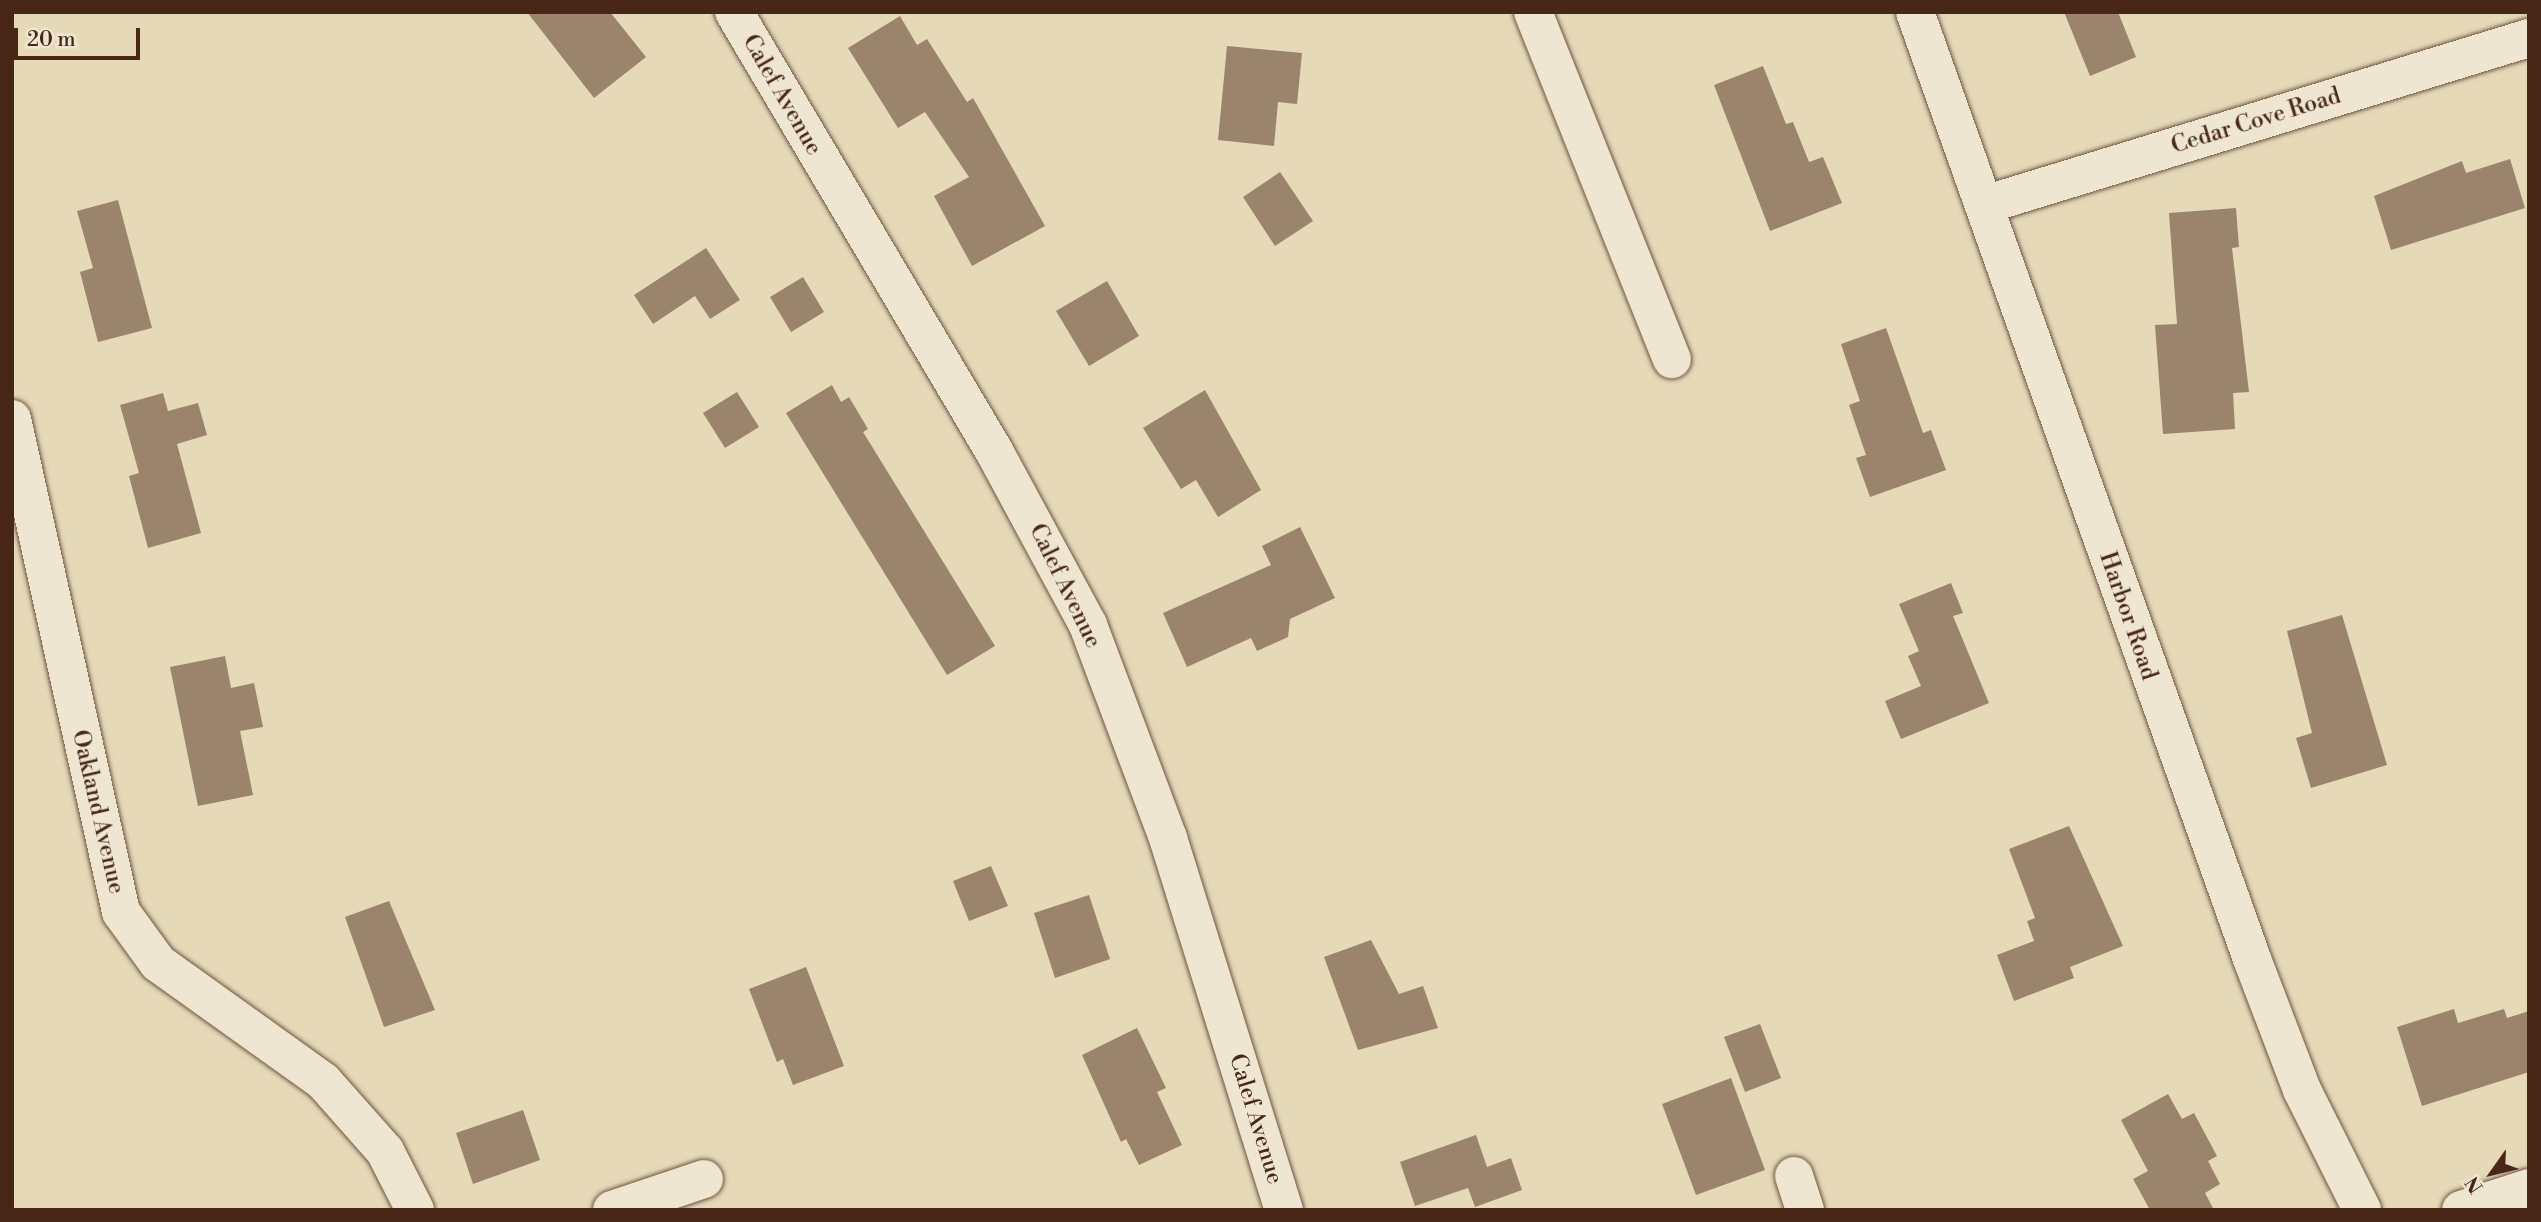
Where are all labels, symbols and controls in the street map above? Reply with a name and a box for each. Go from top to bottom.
scale bar [18,14,144,58]
text: 20 m [27,27,76,53]
street label: Calef Avenue [736,30,828,160]
street label: Cedar Cove Road [2168,82,2344,160]
street label: Calef Avenue [1023,519,1107,653]
street label: Harbor Road [2093,548,2163,684]
street label: Oakland Avenue [66,727,130,897]
street label: Calef Avenue [1223,1051,1289,1187]
north arrow [2457,1138,2527,1208]
text: N [2460,1172,2489,1198]

